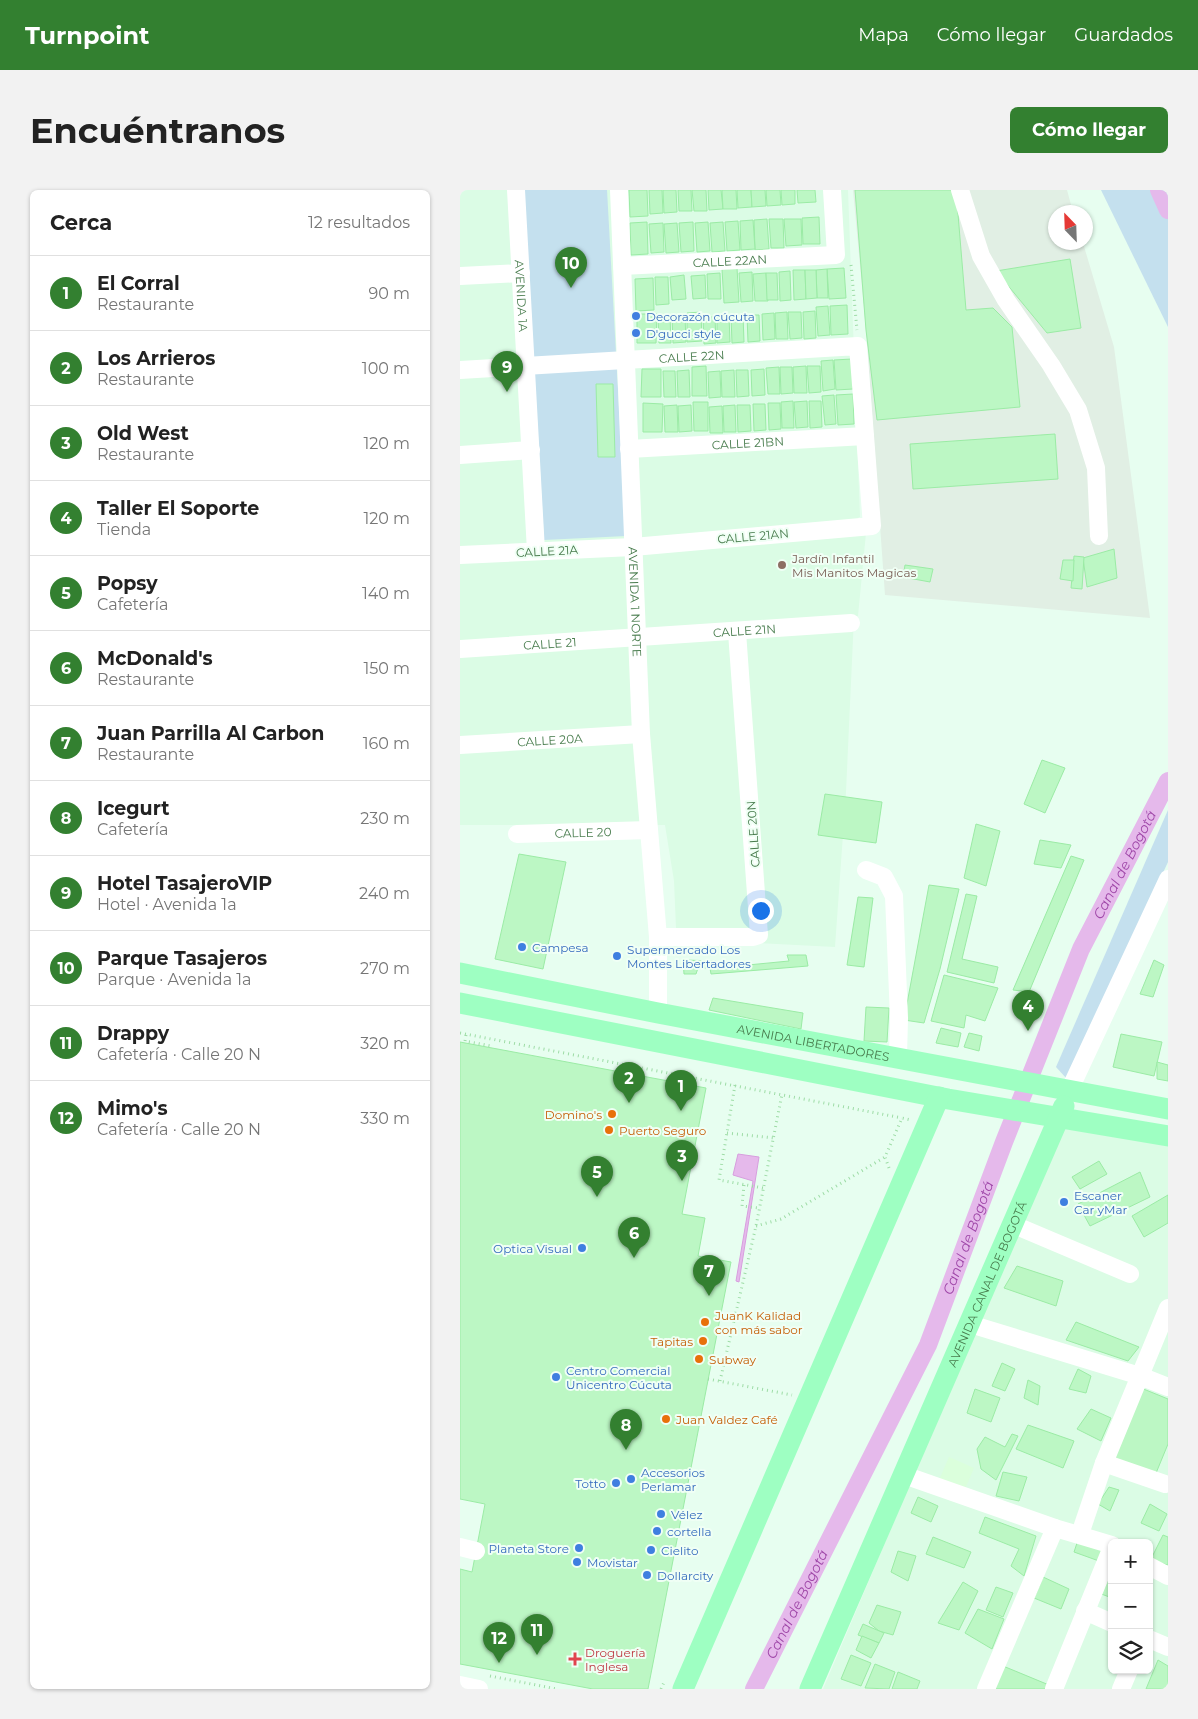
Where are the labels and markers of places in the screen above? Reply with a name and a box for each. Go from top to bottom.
pin: 10 [555,247,587,288]
place label: Decorazón cúcuta [646,309,755,324]
marker: Decorazón cúcuta [630,310,642,322]
place label: D'gucci style [646,326,721,341]
marker: D'gucci style [630,327,642,339]
pin: 9 [491,351,523,392]
place label: Jardín Infantil Mis Manitos Magicas [791,551,916,580]
marker: Jardín Infantil Mis Manitos Magicas [776,559,788,571]
place label: Campesa [532,940,589,955]
marker: Campesa [516,941,528,953]
place label: Supermercado Los Montes Libertadores [627,942,751,971]
marker: Supermercado Los Montes Libertadores [611,950,623,962]
pin: 4 [1012,990,1044,1031]
pin: 2 [613,1062,645,1103]
pin: 1 [665,1070,697,1111]
place label: Domino's [545,1107,602,1122]
marker: Domino's [606,1108,618,1120]
place label: Puerto Seguro [619,1123,706,1138]
marker: Puerto Seguro [603,1124,615,1136]
pin: 3 [666,1140,698,1181]
pin: 5 [581,1156,613,1197]
place label: Escaner Car yMar [1074,1188,1127,1217]
marker: Escaner Car yMar [1058,1196,1070,1208]
pin: 6 [618,1217,650,1258]
place label: Optica Visual [493,1241,572,1256]
marker: Optica Visual [576,1242,588,1254]
pin: 7 [693,1255,725,1296]
place label: JuanK Kalidad con más sabor [714,1308,803,1337]
marker: JuanK Kalidad con más sabor [699,1316,711,1328]
place label: Tapitas [651,1334,693,1349]
marker: Tapitas [697,1335,709,1347]
place label: Subway [709,1352,757,1367]
marker: Subway [693,1353,705,1365]
place label: Centro Comercial Unicentro Cúcuta [566,1363,672,1392]
marker: Centro Comercial Unicentro Cúcuta [550,1371,562,1383]
pin: 8 [610,1409,642,1450]
place label: Juan Valdez Café [675,1412,778,1427]
marker: Juan Valdez Café [660,1413,672,1425]
place label: Accesorios Perlamar [641,1465,705,1494]
marker: Accesorios Perlamar [625,1473,637,1485]
place label: Totto [575,1476,606,1491]
marker: Totto [610,1477,622,1489]
place label: Vélez [671,1507,703,1522]
marker: Vélez [655,1508,667,1520]
place label: cortella [667,1524,712,1539]
marker: cortella [651,1525,663,1537]
place label: Planeta Store [488,1541,569,1556]
marker: Planeta Store [573,1542,585,1554]
place label: Cielito [661,1543,699,1558]
marker: Cielito [645,1544,657,1556]
place label: Movistar [587,1555,638,1570]
marker: Movistar [571,1556,583,1568]
place label: Dollarcity [657,1568,714,1583]
marker: Dollarcity [641,1569,653,1581]
pin: 11 [521,1614,553,1655]
pin: 12 [483,1622,515,1663]
place label: Droguería Inglesa [585,1645,646,1674]
marker: Droguería Inglesa [569,1653,581,1665]

